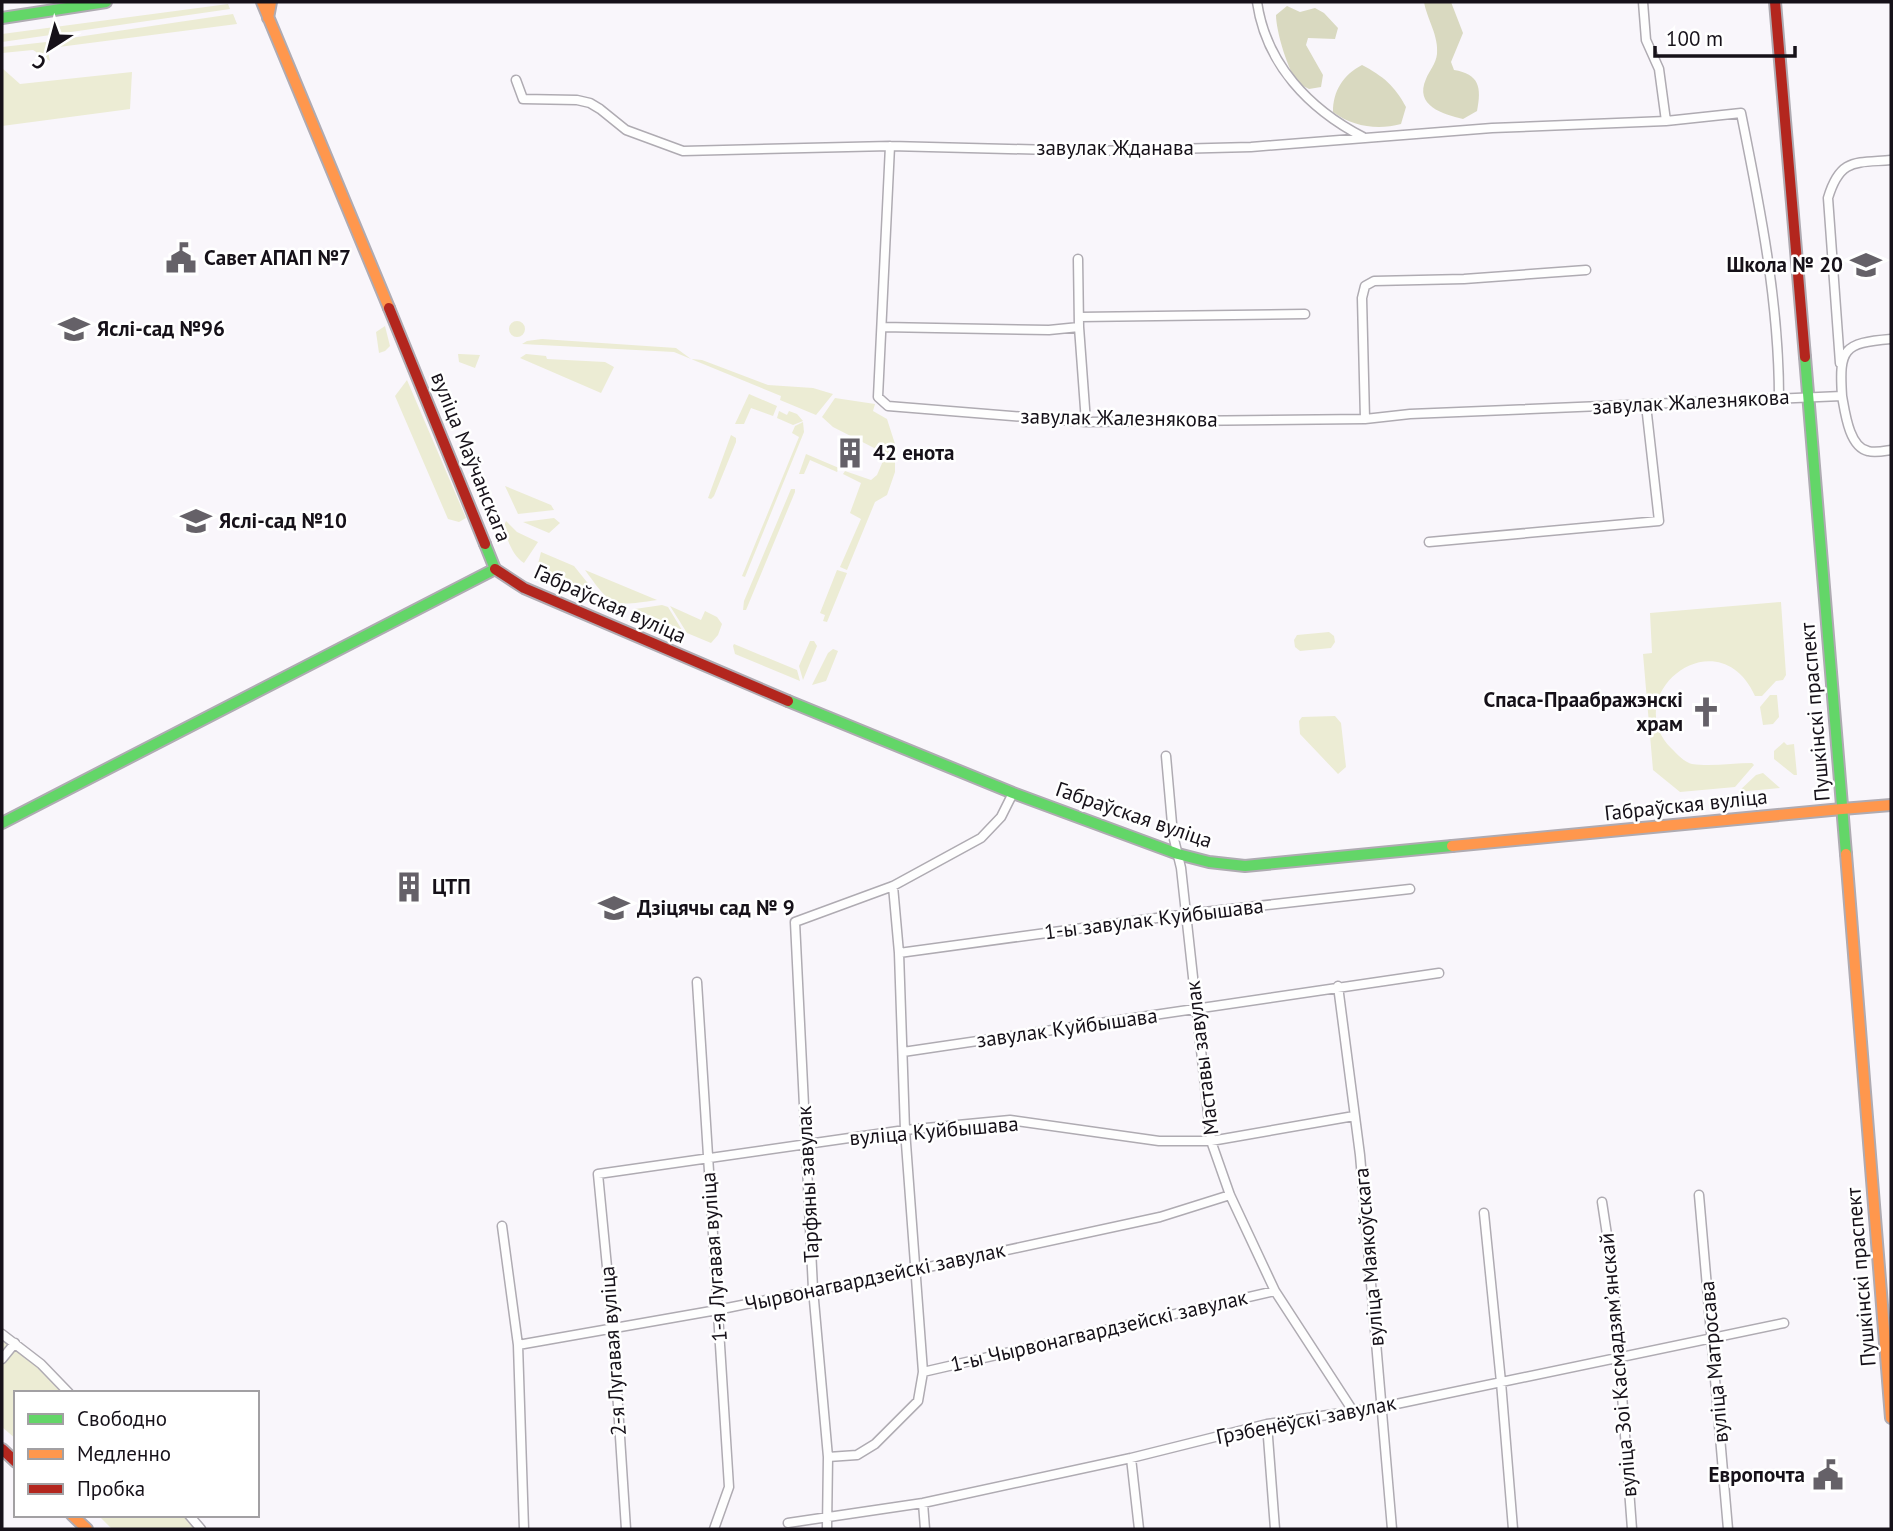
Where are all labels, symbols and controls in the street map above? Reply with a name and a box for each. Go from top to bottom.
north arrow [14,14,84,84]
scale bar [1655,14,1795,58]
text: 100 m [1666,25,1723,52]
text: С [27,50,50,76]
street label: завулак Жданава [1036,134,1194,161]
public building icon: Савет АПАП №7 [164,241,198,275]
place label: Савет АПАП №7 [204,244,351,271]
school or university icon: Школа № 20 [1849,248,1883,282]
place label: Школа № 20 [1726,251,1843,278]
school or university icon: Яслі-сад №96 [57,312,91,346]
place label: Яслі-сад №96 [97,315,225,342]
street label: вуліца Маўчанскага [425,368,518,546]
street label: завулак Жалезнякова [1592,383,1790,420]
street label: завулак Жалезнякова [1020,402,1218,433]
building icon: 42 енота [833,436,867,470]
place label: 42 енота [873,439,954,466]
school or university icon: Яслі-сад №10 [179,504,213,538]
place label: Яслі-сад №10 [219,507,347,534]
street label: Габраўская вуліца [530,558,690,649]
street label: Пушкінскі праспект [1793,621,1836,803]
place label: Спаса-Праабражэнскі храм [1484,686,1683,737]
church icon: Спаса-Праабражэнскі храм [1689,695,1723,729]
street label: Габраўская вуліца [1052,775,1216,854]
street label: Габраўская вуліца [1603,783,1769,826]
building icon: ЦТП [392,870,426,904]
place label: ЦТП [432,873,471,900]
school or university icon: Дзіцячы сад № 9 [597,891,631,925]
street label: 1-ы завулак Куйбышава [1043,892,1265,945]
place label: Дзіцячы сад № 9 [637,894,795,921]
street label: Маставы завулак [1179,979,1224,1137]
street label: завулак Куйбышава [975,1001,1159,1054]
street label: Тарфяны завулак [790,1105,825,1263]
street label: вуліца Куйбышава [848,1110,1020,1151]
street label: вуліца Маякоўскага [1347,1167,1390,1348]
street label: 1-я Лугавая вуліца [694,1171,733,1343]
street label: Пушкінскі праспект [1839,1186,1882,1368]
street label: вуліца Зоі Касмадзямʼянскай [1592,1232,1643,1498]
street label: Чырвонагвардзейскі завулак [742,1236,1008,1317]
street label: 2-я Лугавая вуліца [593,1265,632,1437]
street label: вуліца Матросава [1693,1280,1734,1444]
street label: 1-ы Чырвонагвардзейскі завулак [948,1283,1250,1378]
street label: Грэбенёўскі завулак [1214,1389,1398,1450]
legend [14,1391,259,1517]
text: Свободно [77,1405,167,1432]
text: Медленно [77,1440,171,1467]
public building icon: Европочта [1811,1458,1845,1492]
place label: Европочта [1709,1461,1805,1488]
text: Пробка [77,1475,145,1502]

